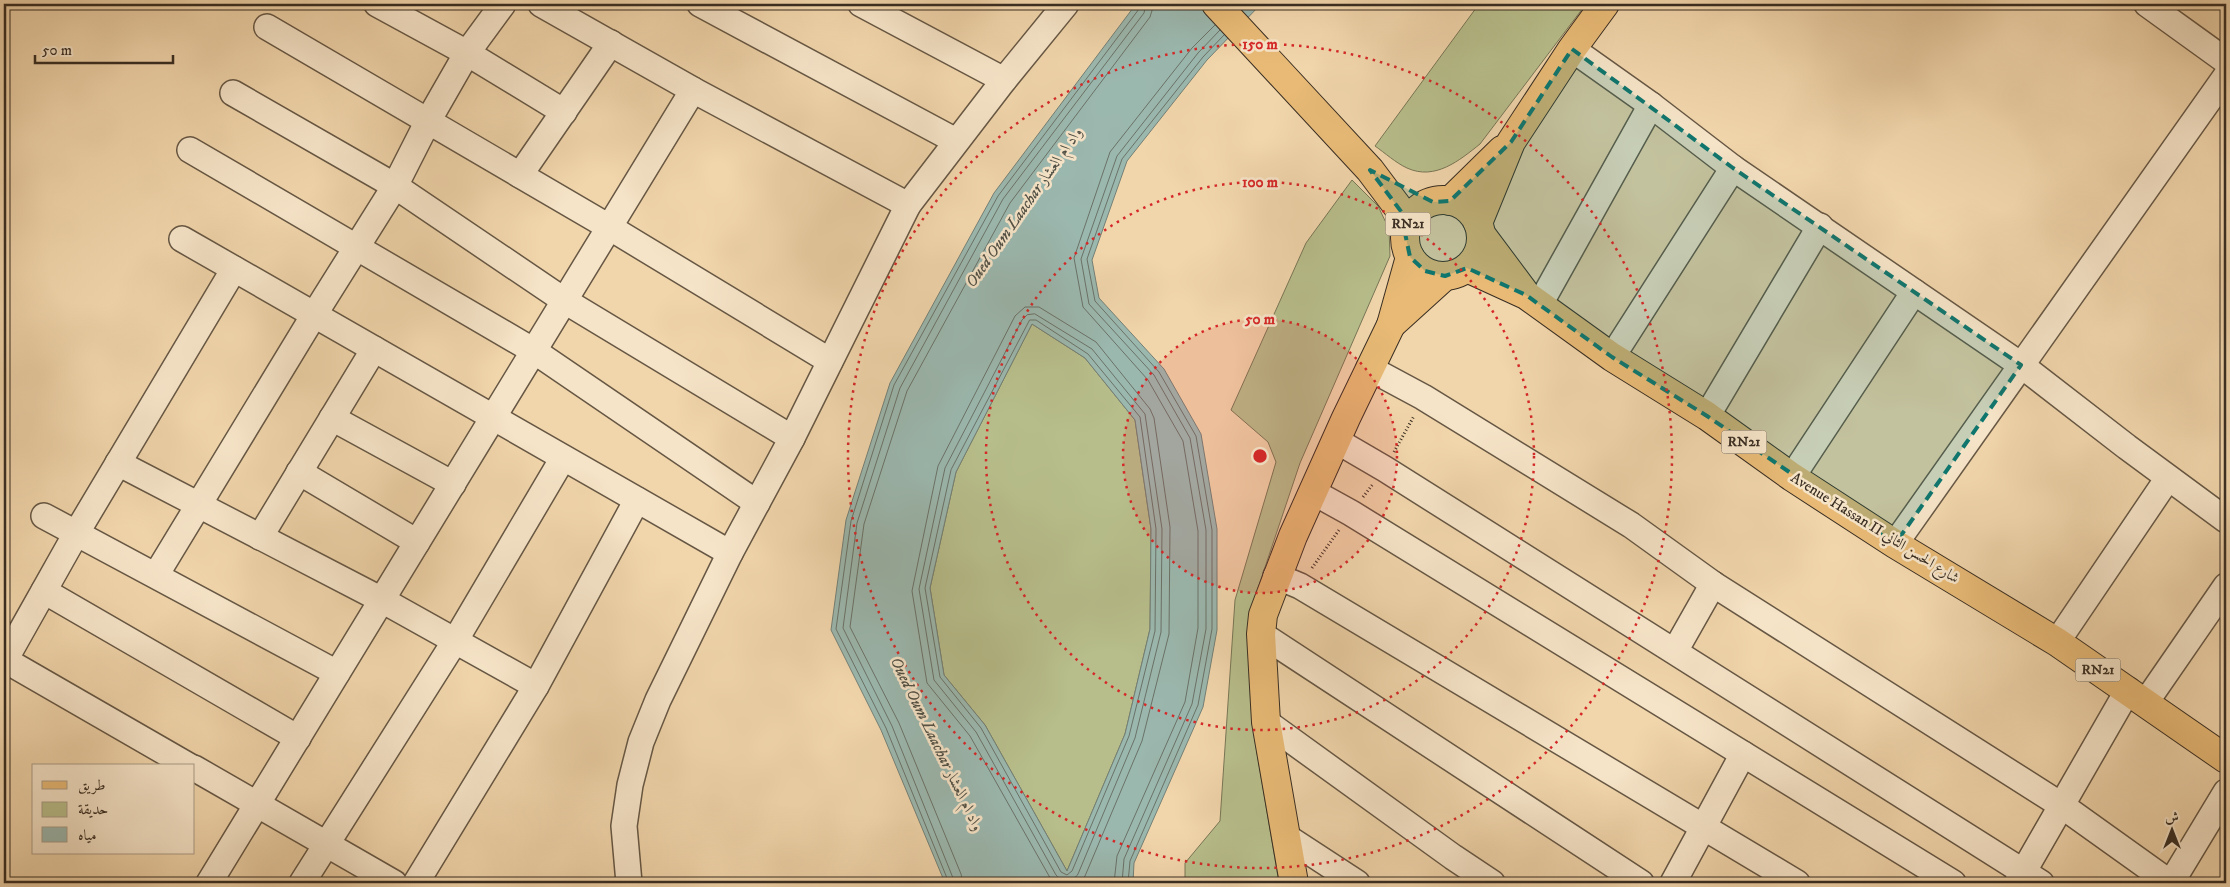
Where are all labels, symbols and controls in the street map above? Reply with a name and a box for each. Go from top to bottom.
scale bar [35,32,172,64]
text: 150 m [1242,35,1278,54]
text: 50 m [42,41,72,60]
water label: Oued Oum Laachar واد ام العشار [961,123,1090,293]
text: 100 m [1242,173,1279,192]
road number: RN21 [1386,212,1430,235]
text: 50 m [1244,310,1276,329]
road number: RN21 [1722,431,1766,454]
centre of rings [1251,447,1269,465]
street label: Avenue Hassan II شارع الحسن الثاني [1786,468,1963,590]
water label: Oued Oum Laachar واد ام العشار [882,654,988,836]
road number: RN21 [2076,658,2120,682]
legend [32,764,195,854]
text: طريق [78,776,105,795]
text: حديقة [78,800,108,819]
north arrow [2148,804,2198,854]
text: ش [2165,809,2179,827]
text: مياه [78,826,96,845]

